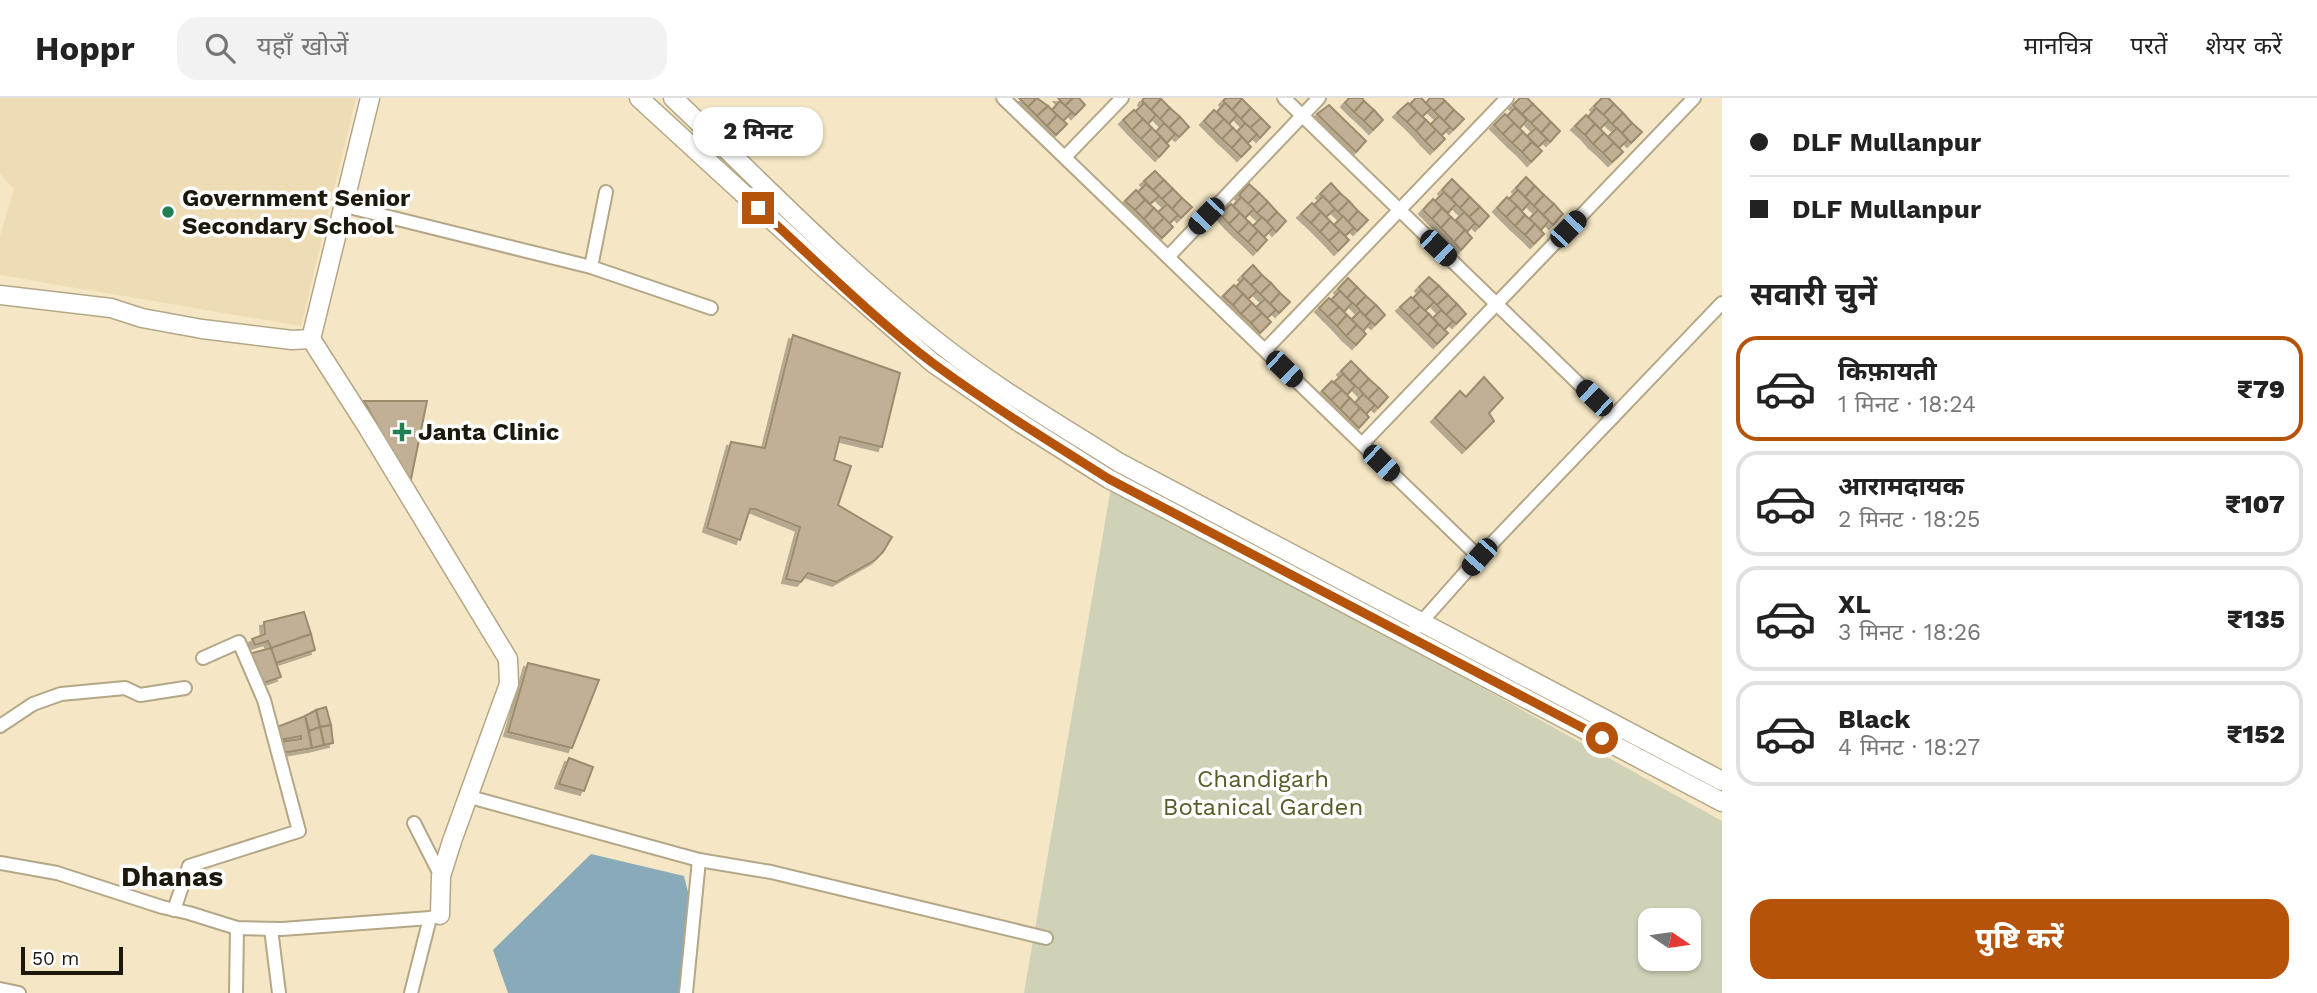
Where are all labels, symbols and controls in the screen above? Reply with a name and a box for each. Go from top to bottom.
search box [177,17,667,80]
text: Hoppr [35,29,135,68]
icon: search [201,29,239,67]
text: यहाँ खोजें [257,31,349,61]
text: मानचित्र [2024,32,2092,60]
text: परतें [2130,32,2168,60]
text: शेयर करें [2206,32,2282,60]
callout: 2 मिनट [693,106,823,155]
text: 2 मिनट [723,118,793,145]
text: DLF Mullanpur [1792,127,1981,157]
place label: Government Senior Secondary School [182,184,411,240]
route end [742,192,774,224]
car [1184,194,1229,238]
text: DLF Mullanpur [1792,194,1981,224]
marker: Government Senior Secondary School [160,204,176,220]
car [1546,207,1591,251]
car [1416,226,1461,270]
text: सवारी चुनें [1750,275,1877,313]
car [1262,347,1307,391]
text: किफ़ायती [1838,356,1937,386]
icon: car [1754,357,1817,420]
text: ₹79 [2237,374,2285,404]
car [1572,376,1617,420]
text: 1 मिनट · 18:24 [1838,391,1976,418]
place label: Janta Clinic [418,418,559,446]
marker: Janta Clinic [392,422,412,442]
car [1359,441,1404,485]
text: आरामदायक [1838,471,1964,501]
icon: car [1754,472,1817,535]
text: ₹107 [2225,489,2285,519]
text: 2 मिनट · 18:25 [1838,506,1981,533]
car [1458,534,1501,580]
icon: car [1754,587,1817,650]
text: XL [1838,589,1871,619]
text: ₹135 [2227,604,2285,634]
text: 3 मिनट · 18:26 [1838,619,1981,646]
icon: car [1754,702,1817,765]
text: Black [1838,704,1910,734]
text: ₹152 [2227,719,2285,749]
route start [1586,722,1618,754]
text: 4 मिनट · 18:27 [1838,734,1980,761]
park label: Chandigarh Botanical Garden [1163,765,1363,821]
district label: Dhanas [121,860,223,893]
button: पुष्टि करें [1750,899,2289,979]
north arrow [1638,908,1701,971]
map controls [1638,908,1701,971]
scale bar [21,944,122,976]
text: 50 m [32,947,79,970]

